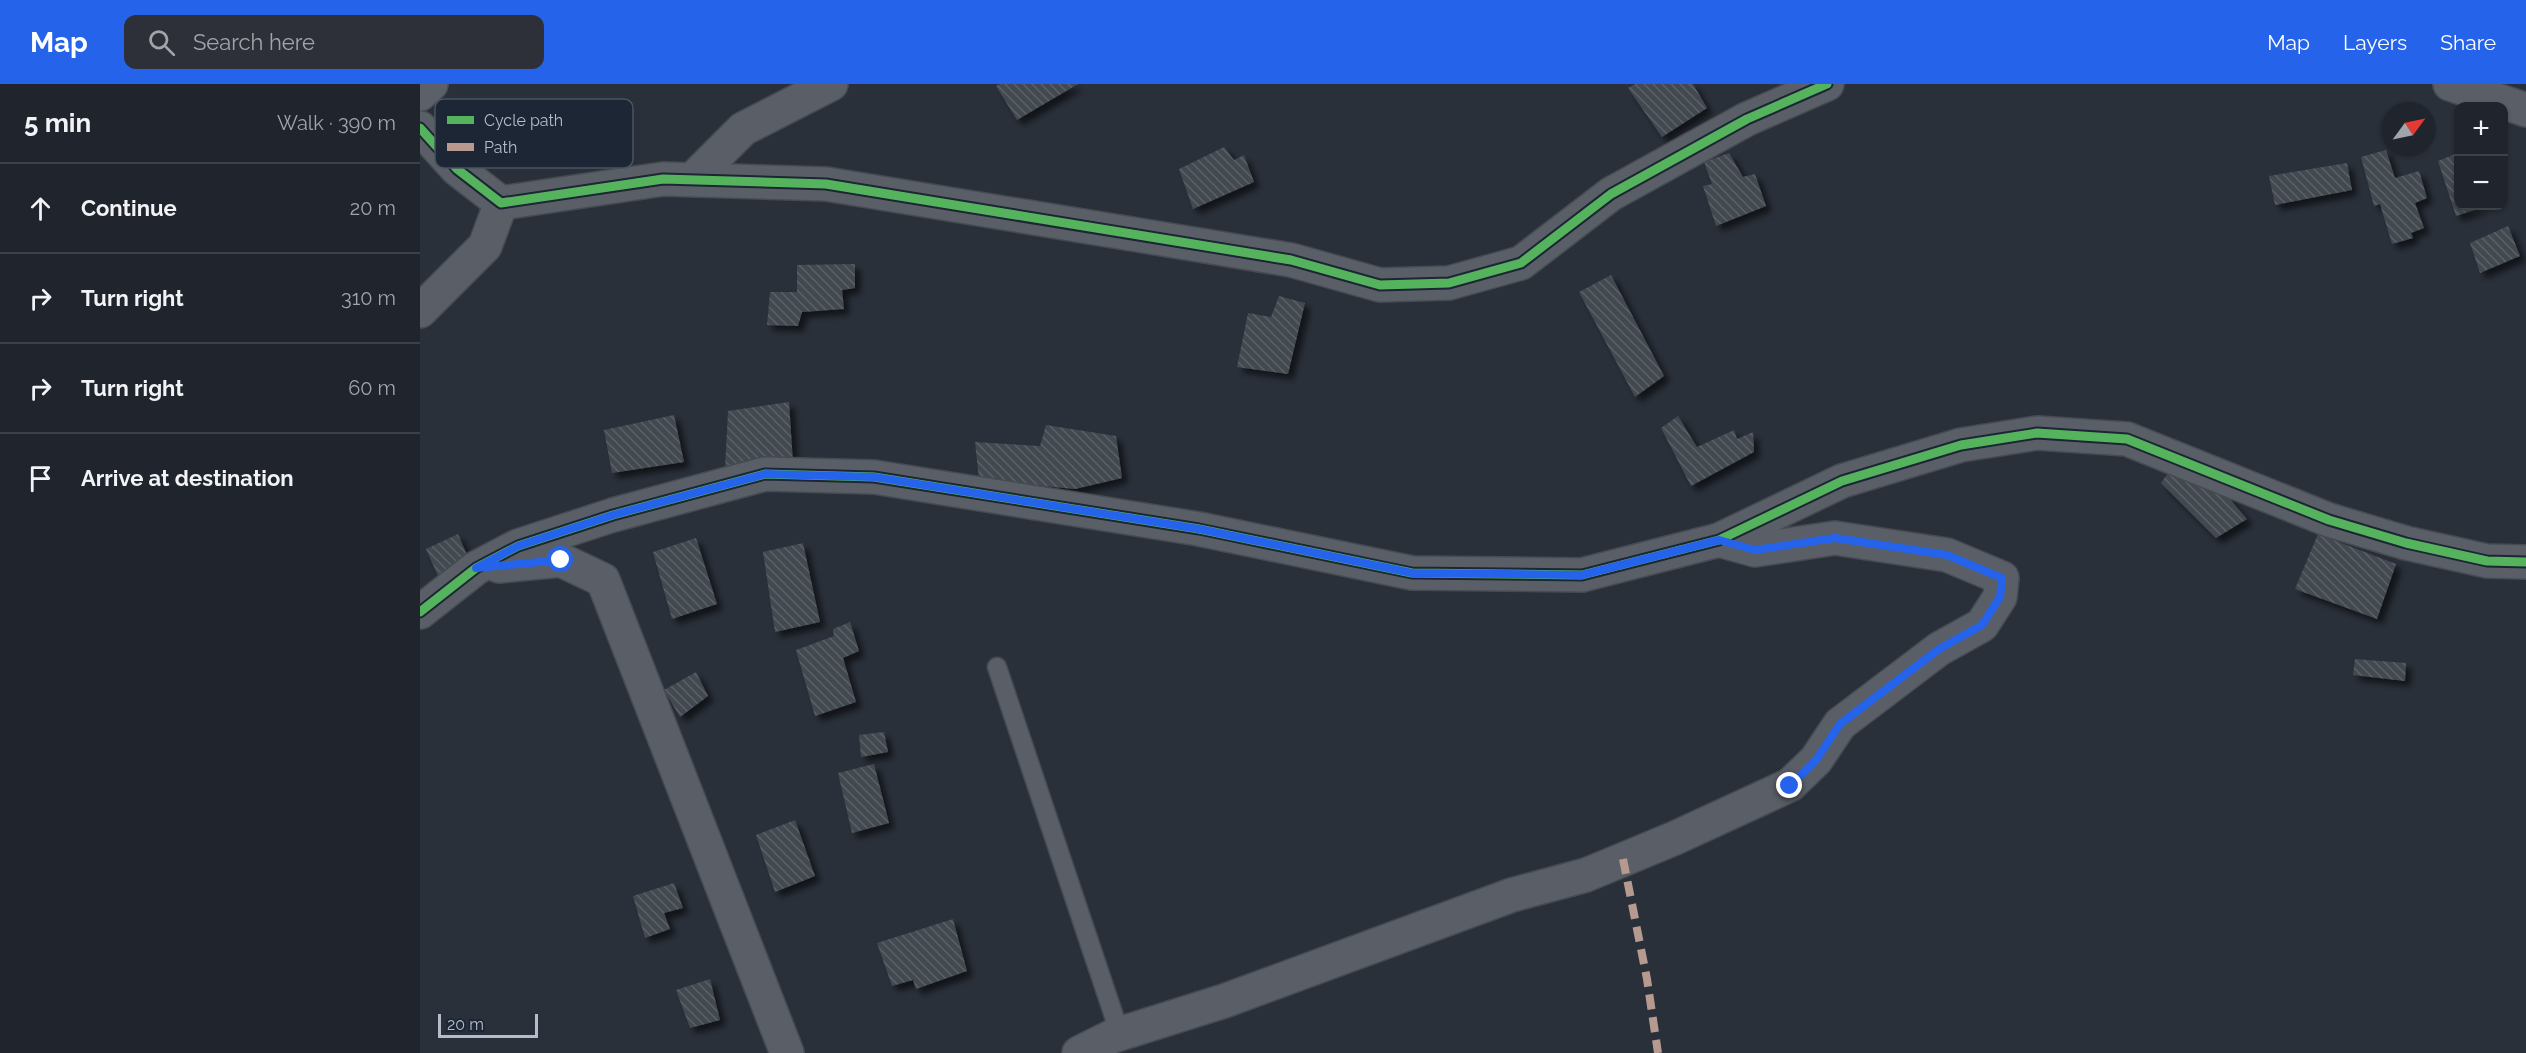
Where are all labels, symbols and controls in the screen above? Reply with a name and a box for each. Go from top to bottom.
search box [124,15,544,69]
text: Map [30,26,88,59]
icon: search [145,26,178,59]
text: Search here [193,29,315,55]
text: Map [2267,30,2310,55]
text: Layers [2343,30,2407,55]
text: Share [2440,30,2496,55]
legend [435,99,633,168]
north arrow [2382,102,2436,156]
map controls [2454,102,2508,210]
button: + [2454,102,2508,156]
text: 5 min [24,108,91,138]
text: Walk · 390 m [277,111,396,135]
text: Cycle path [484,111,563,130]
text: Path [484,138,517,157]
button: − [2454,156,2508,210]
icon: ahead [24,192,57,225]
text: Continue [81,195,177,221]
text: 20 m [350,196,396,220]
icon: right [24,282,57,315]
text: Turn right [81,285,184,311]
text: 310 m [341,286,396,310]
icon: right [24,372,57,405]
text: Turn right [81,375,184,401]
text: 60 m [348,376,396,400]
icon: arrive [24,462,57,495]
text: Arrive at destination [81,465,294,491]
route start [547,546,573,572]
route end [1776,772,1802,798]
scale bar [438,1011,538,1038]
text: 20 m [447,1015,484,1034]

